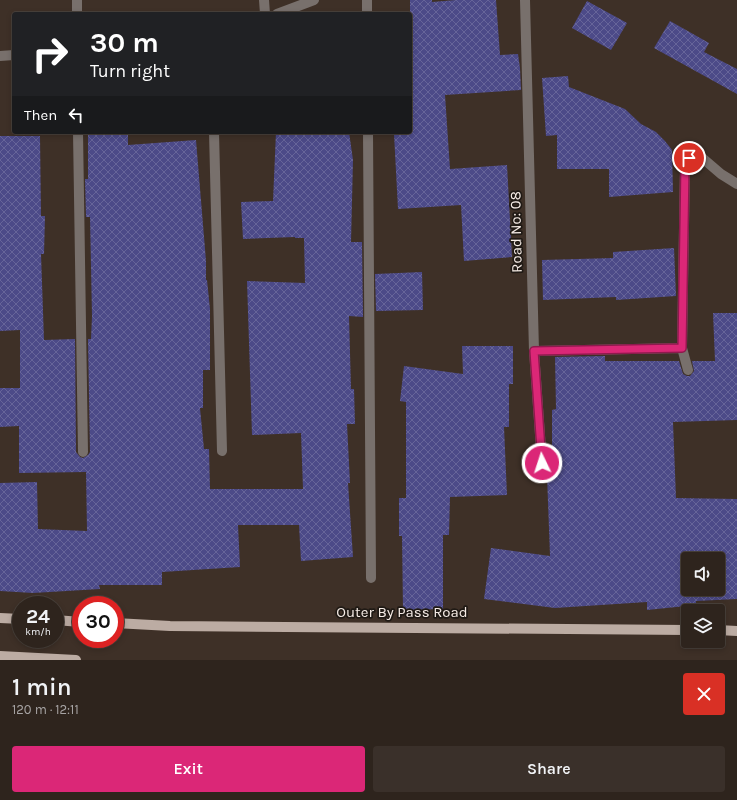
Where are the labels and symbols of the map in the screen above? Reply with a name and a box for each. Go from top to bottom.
pin [672,141,706,175]
street label: Road No: 08 [506,191,526,273]
position arrow [521,442,563,484]
speed limit sign: 30 [72,596,124,648]
street label: Outer By Pass Road [336,603,468,621]

